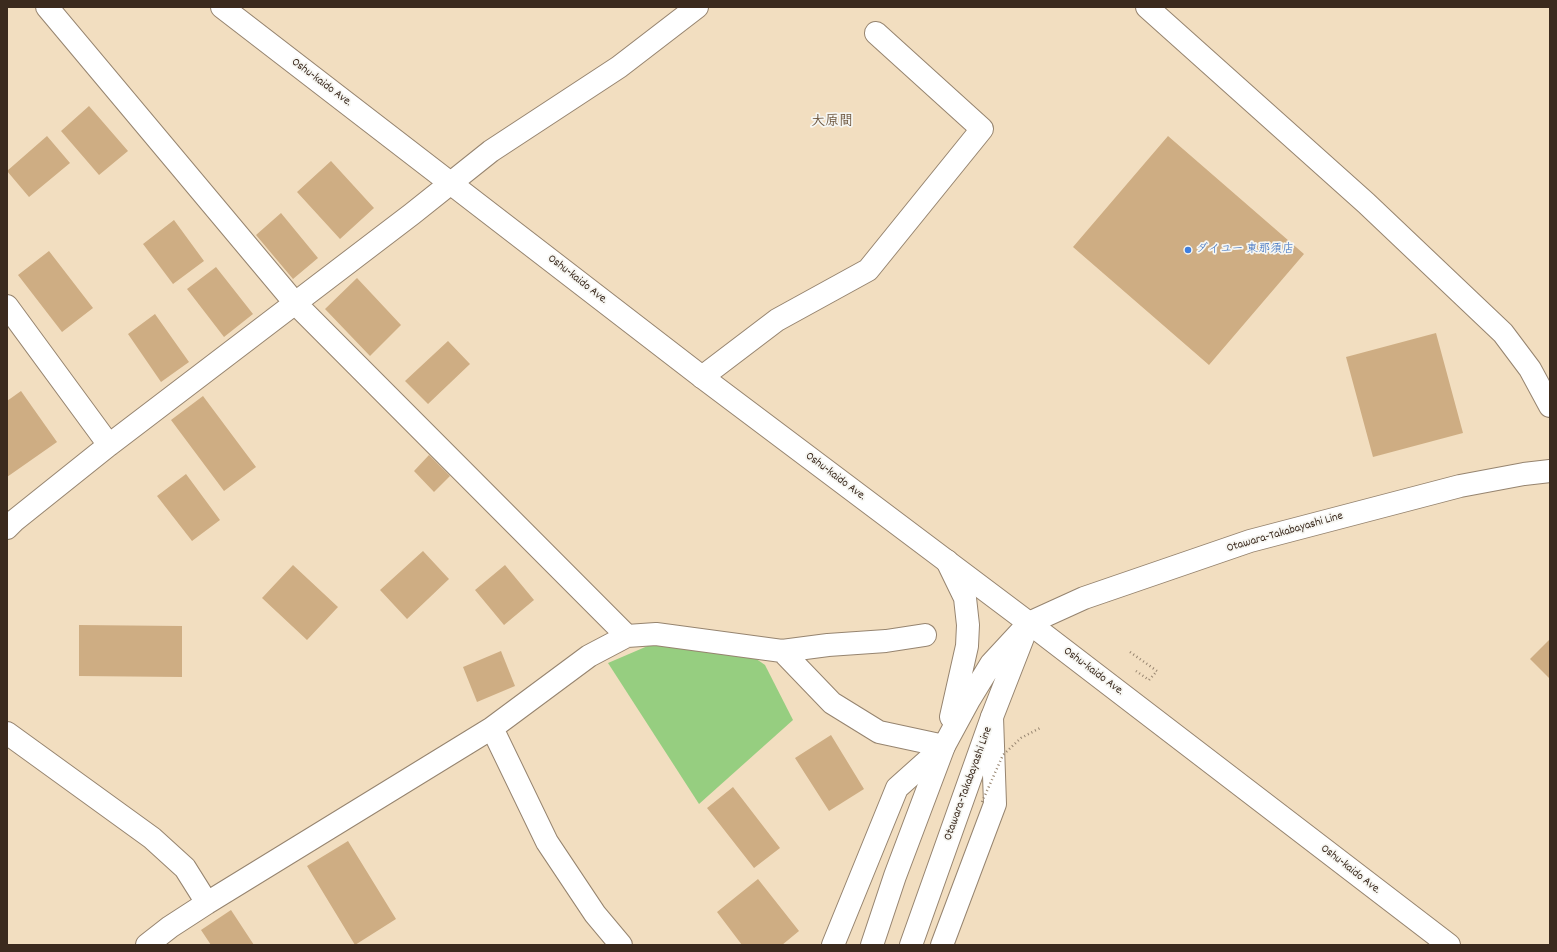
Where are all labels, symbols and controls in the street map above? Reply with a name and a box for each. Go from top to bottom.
street label: Oshu-kaido Ave. [288,56,354,110]
district label: 大原間 [811,115,853,131]
place label: ダイユー 東那須店 [1196,243,1294,257]
marker: ダイユー 東那須店 [1183,245,1193,255]
street label: Oshu-kaido Ave. [544,252,610,308]
street label: Oshu-kaido Ave. [802,450,868,504]
street label: Otawara-Takabayashi Line [1225,510,1345,556]
street label: Oshu-kaido Ave. [1060,645,1126,699]
street label: Otawara-Takabayashi Line [942,725,996,843]
street label: Oshu-kaido Ave. [1317,842,1383,898]

